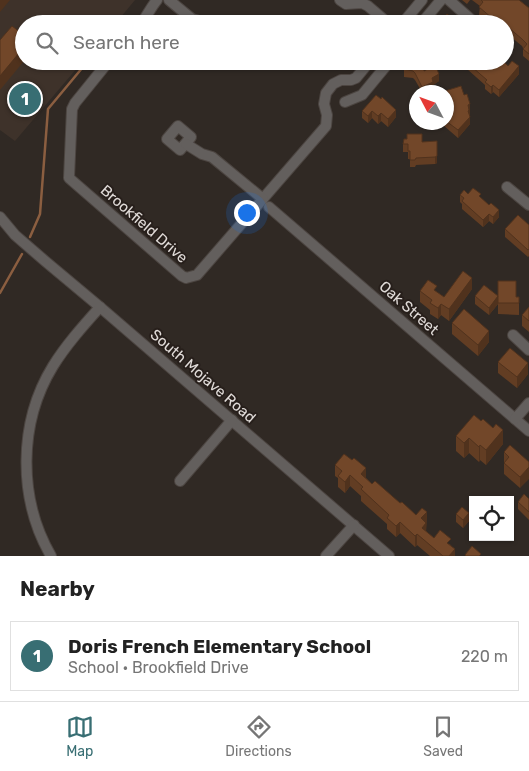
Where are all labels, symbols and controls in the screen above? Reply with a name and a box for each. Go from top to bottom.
search box [15,15,514,70]
icon: search [33,29,61,57]
text: Search here [73,31,180,54]
pin: 1 [9,80,41,118]
north arrow [409,85,454,130]
street label: Brookfield Drive [97,181,191,267]
your location [234,200,260,226]
street label: Oak Street [376,277,443,339]
street label: South Mojave Road [147,325,259,427]
map controls [469,496,514,541]
button: locate [469,496,514,541]
text: Nearby [20,576,95,601]
text: Doris French Elementary School [68,635,371,658]
text: 1 [33,647,41,666]
text: 220 m [461,647,508,666]
text: School · Brookfield Drive [68,658,249,677]
tab: Map [66,713,94,760]
tab: Directions [225,713,292,760]
tab: Saved [423,713,463,760]

